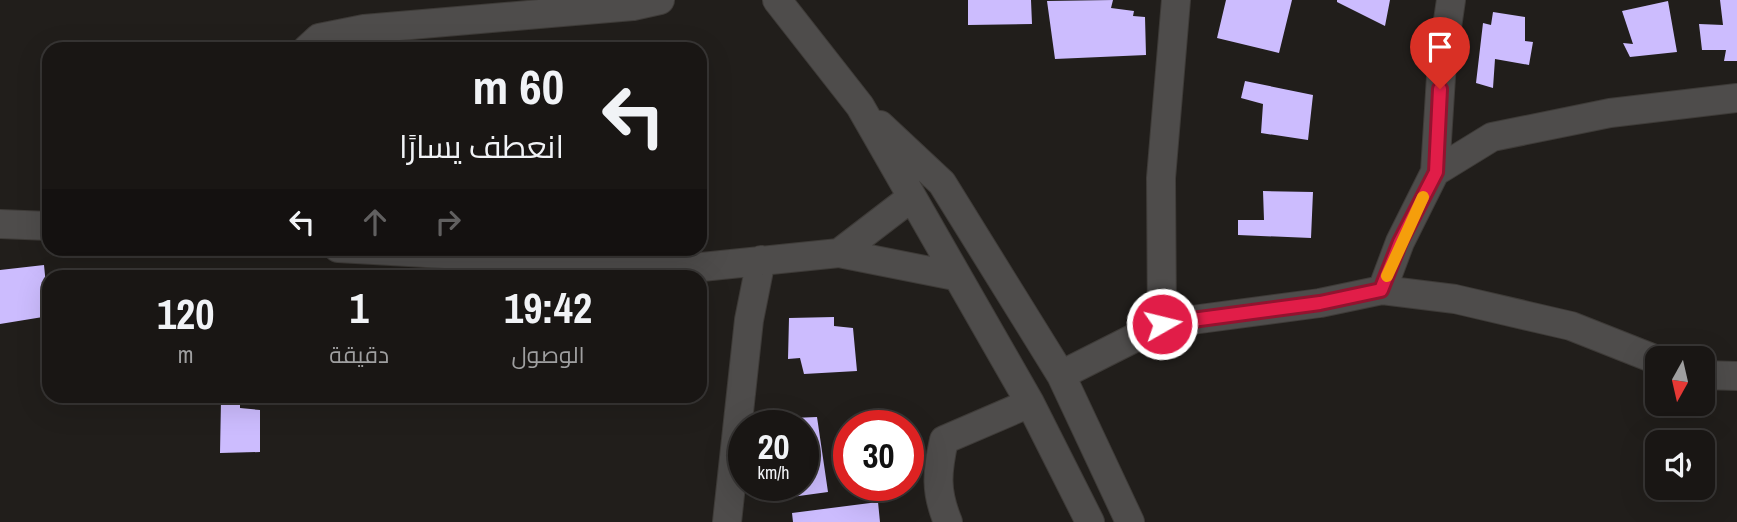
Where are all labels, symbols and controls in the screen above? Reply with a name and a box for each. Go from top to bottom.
pin [1410,17,1470,89]
icon: arrive [1421,28,1459,66]
text: 60 m [472,53,564,119]
icon: left [588,70,679,161]
text: انعطف يسارًا [399,125,564,168]
icon: left [283,203,321,241]
icon: ahead [356,203,394,241]
icon: right [429,203,467,241]
text: 1 [350,280,369,336]
text: 19:42 [504,280,592,336]
text: 120 [157,286,214,342]
position arrow [1125,287,1199,361]
text: m [178,339,194,370]
text: دقيقة [329,339,389,370]
text: الوصول [511,339,585,370]
north arrow [1645,346,1715,416]
map controls [1645,346,1715,500]
speed limit sign: 30 [833,410,924,501]
text: 20 [758,423,789,470]
button: sound [1645,430,1715,500]
text: km/h [758,460,790,485]

